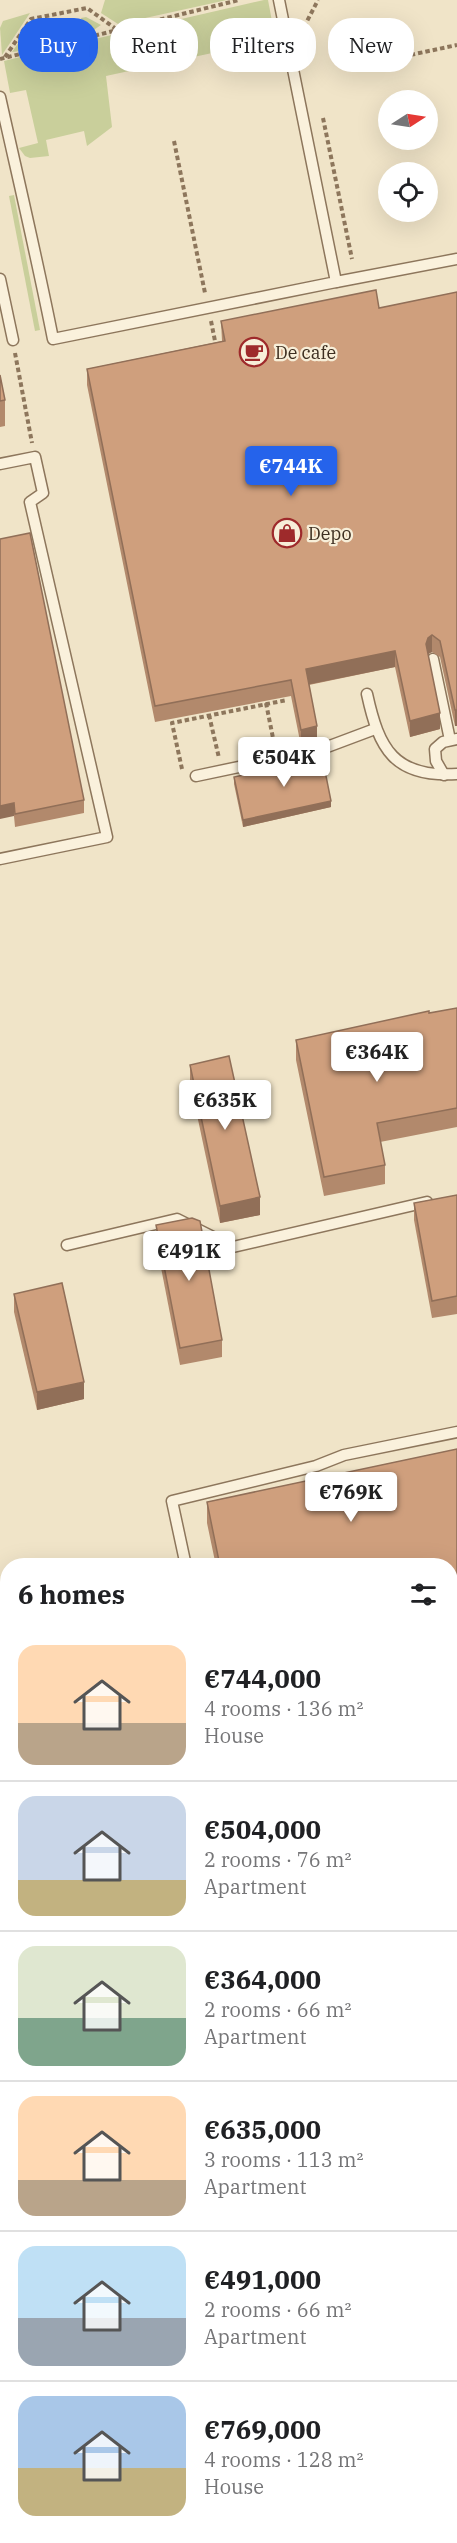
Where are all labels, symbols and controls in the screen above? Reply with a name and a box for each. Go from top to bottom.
chip: Buy [18,18,98,72]
chip: Rent [110,18,198,72]
chip: Filters [210,18,316,72]
chip: New [328,18,414,72]
north arrow [378,90,438,150]
map controls [378,90,438,222]
button: locate [378,162,438,222]
cafe icon: De cafe [238,336,270,368]
place label: De cafe [275,341,336,364]
pin: €744K [249,446,333,497]
text: €744K [259,452,323,479]
shop icon: Depo [271,517,303,549]
place label: Depo [308,522,352,545]
pin: €504K [242,737,326,788]
text: €504K [252,743,316,770]
pin: €364K [335,1032,419,1083]
text: €364K [345,1038,409,1065]
pin: €635K [183,1080,267,1131]
text: €635K [193,1086,257,1113]
pin: €491K [147,1231,231,1282]
text: €491K [157,1237,221,1264]
pin: €769K [309,1472,393,1523]
text: €769K [319,1478,383,1505]
text: 6 homes [18,1577,125,1611]
icon: filters [407,1578,440,1611]
text: €744,000 [204,1661,321,1695]
icon: home [66,1669,138,1741]
text: 4 rooms · 136 m² [204,1695,363,1722]
text: House [204,1722,264,1749]
text: €504,000 [204,1812,321,1846]
icon: home [66,1820,138,1892]
text: 2 rooms · 76 m² [204,1846,351,1873]
text: Apartment [204,1873,307,1900]
text: €364,000 [204,1962,321,1996]
icon: home [66,1970,138,2042]
text: 2 rooms · 66 m² [204,1996,351,2023]
text: Apartment [204,2023,307,2050]
text: €635,000 [204,2112,321,2146]
icon: home [66,2120,138,2192]
text: 3 rooms · 113 m² [204,2146,363,2173]
text: Apartment [204,2173,307,2200]
text: €491,000 [204,2262,321,2296]
icon: home [66,2270,138,2342]
text: 2 rooms · 66 m² [204,2296,351,2323]
text: Apartment [204,2323,307,2350]
text: €769,000 [204,2412,321,2446]
icon: home [66,2420,138,2492]
text: 4 rooms · 128 m² [204,2446,363,2473]
text: House [204,2473,264,2500]

